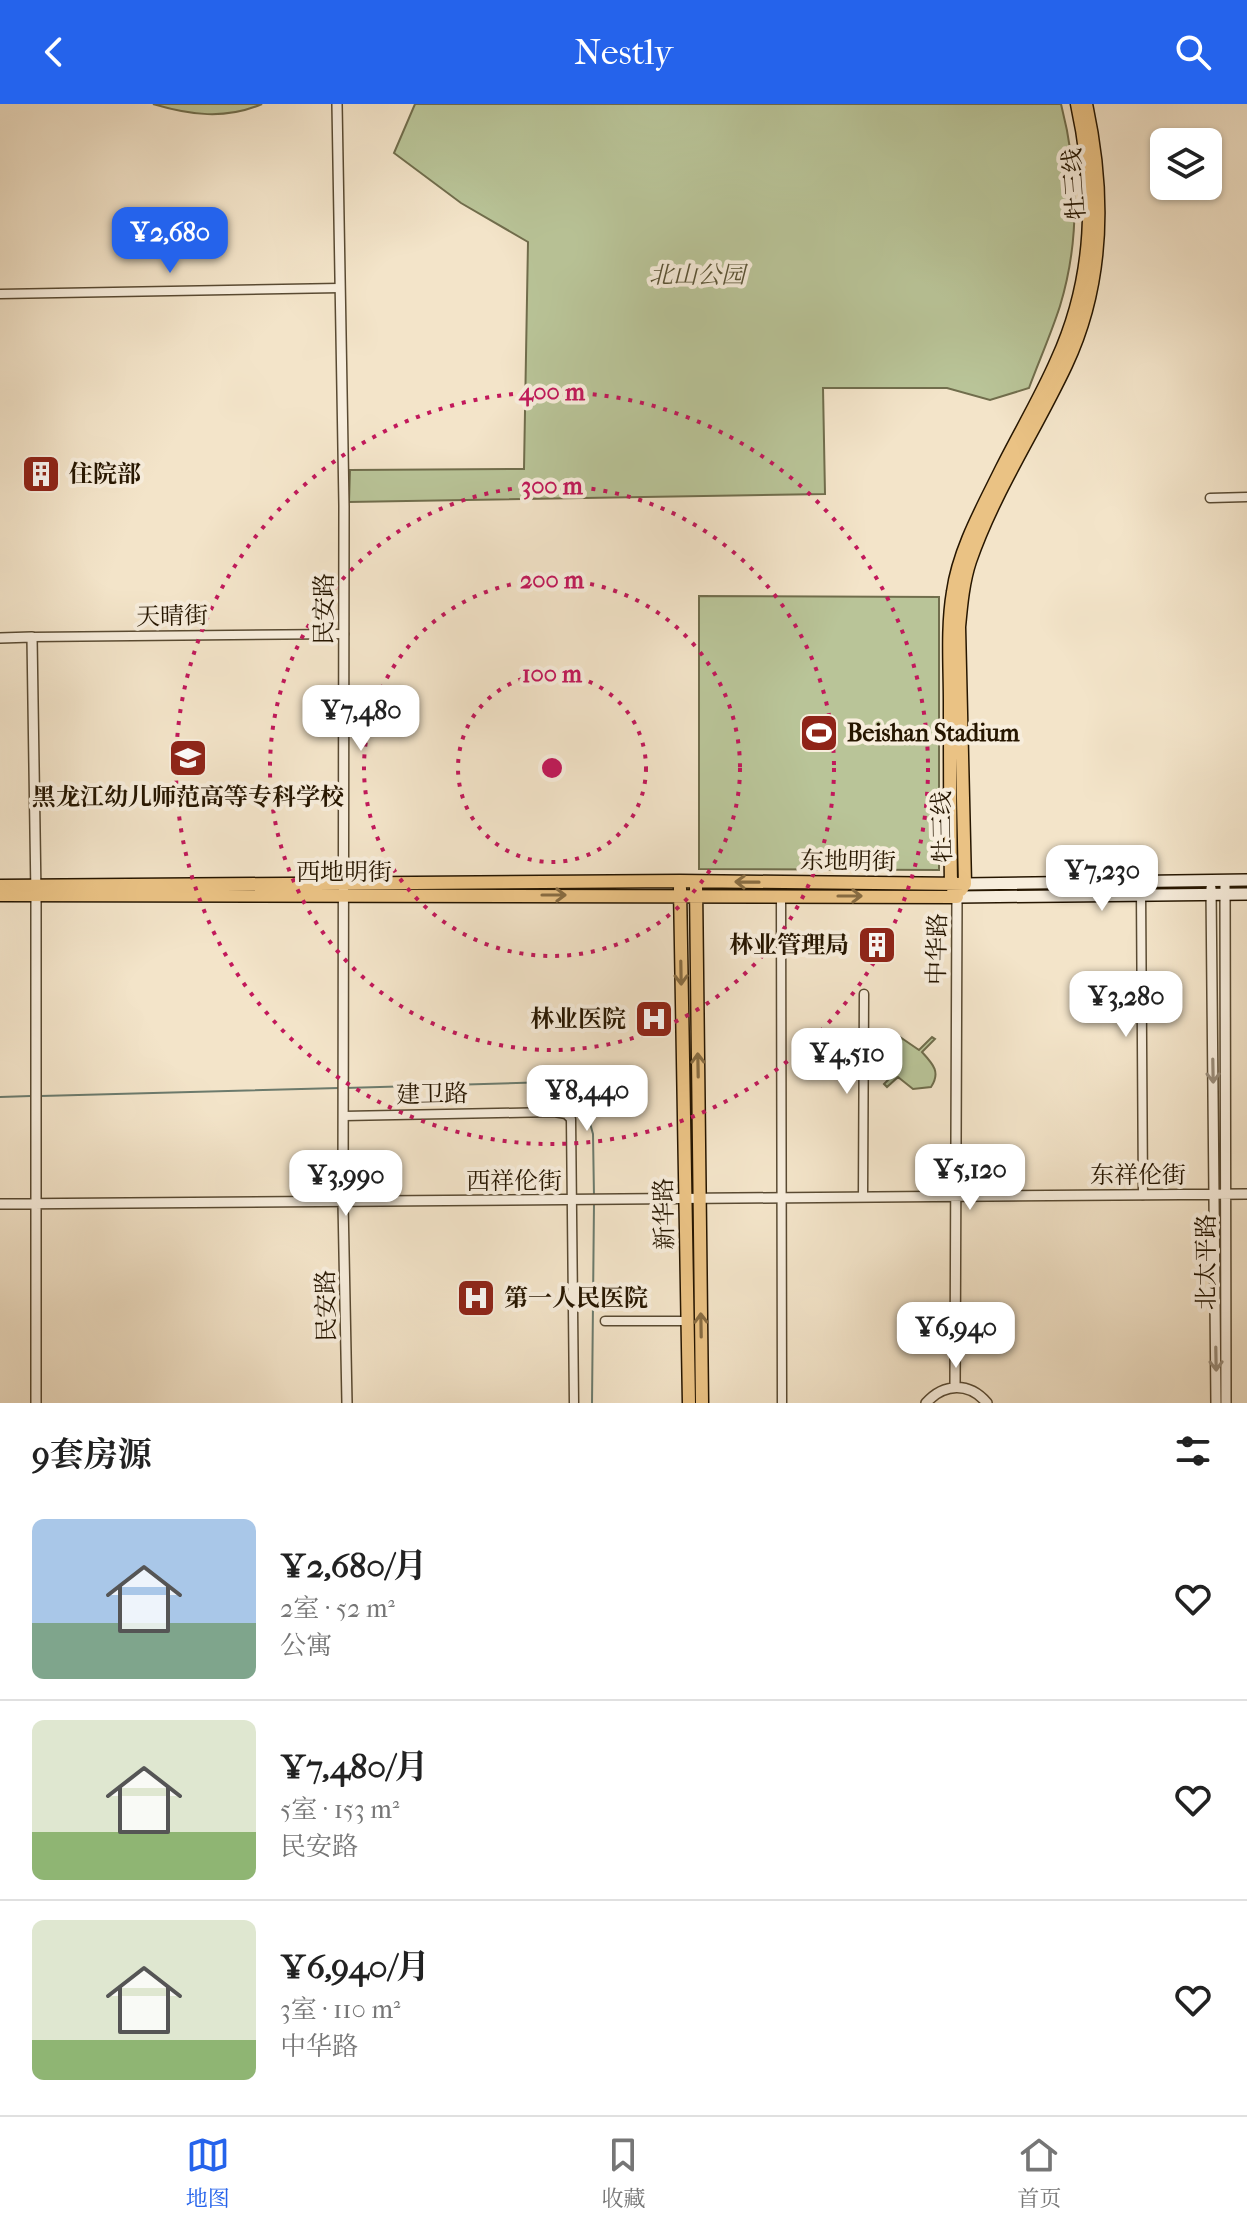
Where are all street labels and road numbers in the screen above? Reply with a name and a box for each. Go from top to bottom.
street label: 牡三线 [1058,147,1090,221]
street label: 民安路 [310,573,338,645]
street label: 天晴街 [136,601,208,631]
street label: 牡三线 [927,791,957,863]
street label: 东地明街 [800,846,896,876]
street label: 西地明街 [296,858,392,886]
street label: 中华路 [922,913,952,985]
street label: 建卫路 [396,1079,468,1109]
street label: 东祥伦街 [1090,1161,1186,1189]
street label: 西祥伦街 [466,1167,562,1195]
street label: 新华路 [649,1178,679,1250]
street label: 北太平路 [1192,1214,1220,1310]
street label: 民安路 [311,1270,341,1342]

